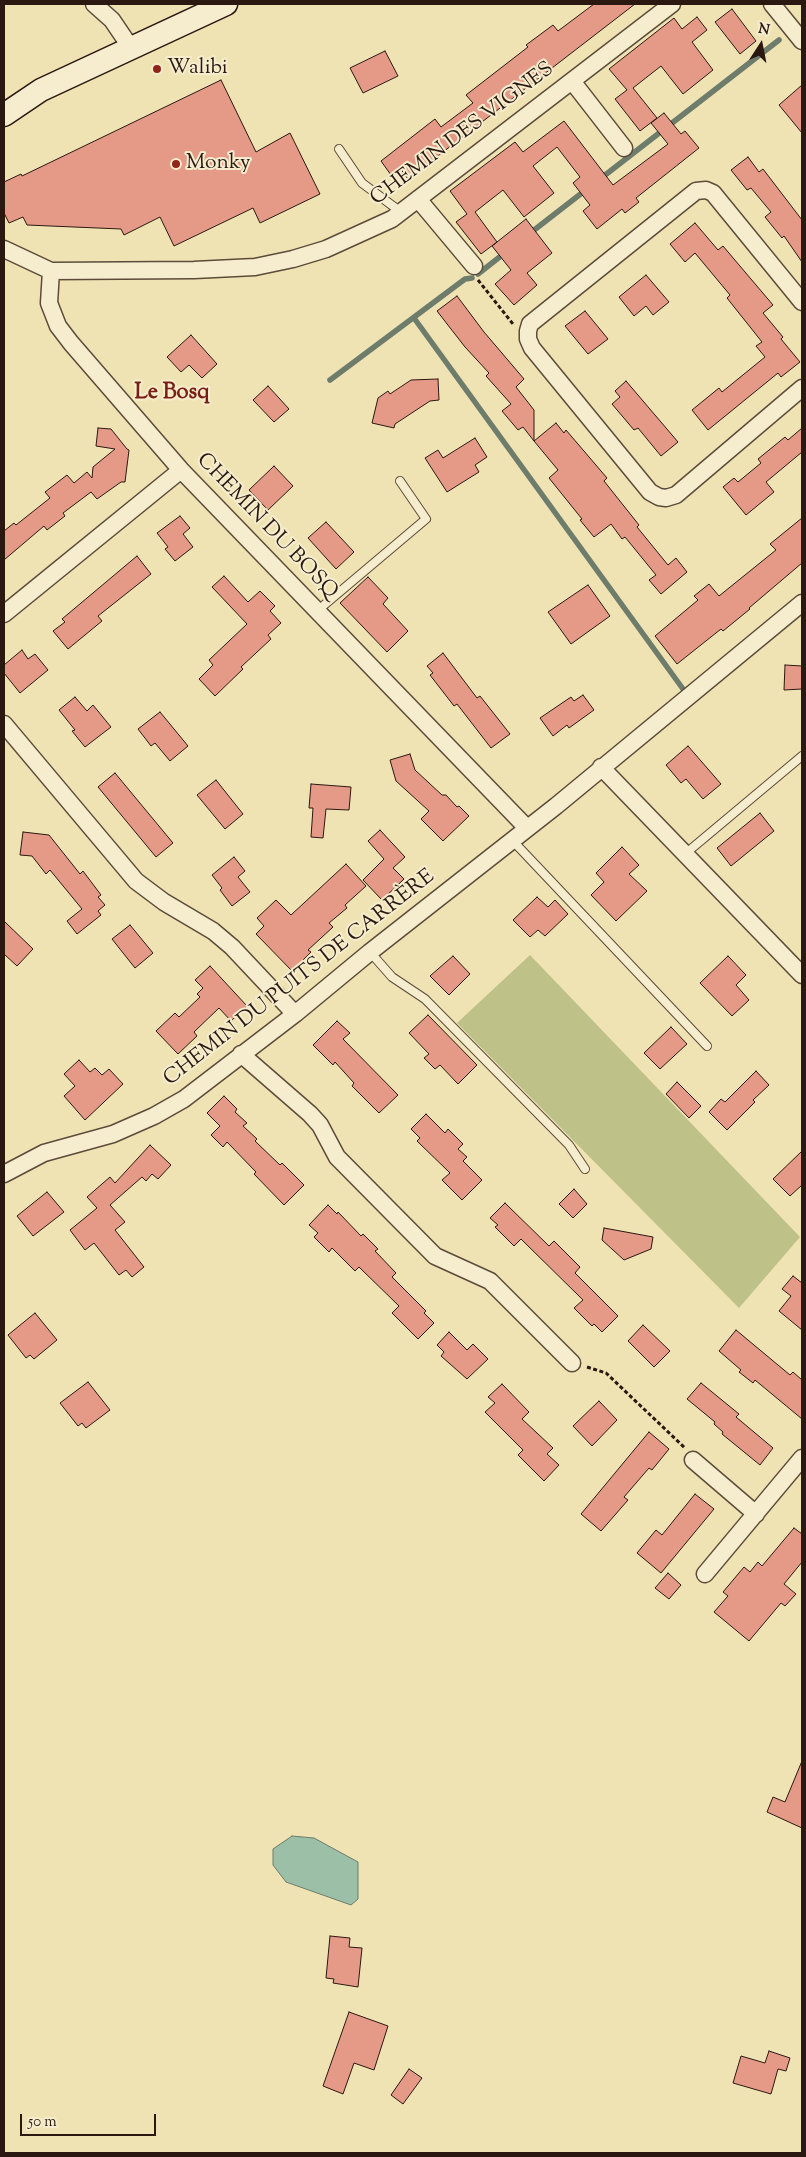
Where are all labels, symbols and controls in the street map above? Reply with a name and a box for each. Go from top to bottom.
text: N [756,19,771,41]
north arrow [736,20,786,70]
place label: Walibi [167,56,228,82]
street label: CHEMIN DES VIGNES [366,58,560,212]
marker: Walibi [151,63,163,75]
place label: Monky [186,151,250,177]
marker: Monky [170,158,182,170]
district label: Le Bosq [134,381,210,407]
street label: CHEMIN DU BOSQ [190,449,342,605]
street label: CHEMIN DU PUITS DE CARRÈRE [159,865,441,1093]
scale bar [22,2104,159,2136]
text: 50 m [28,2112,57,2133]

